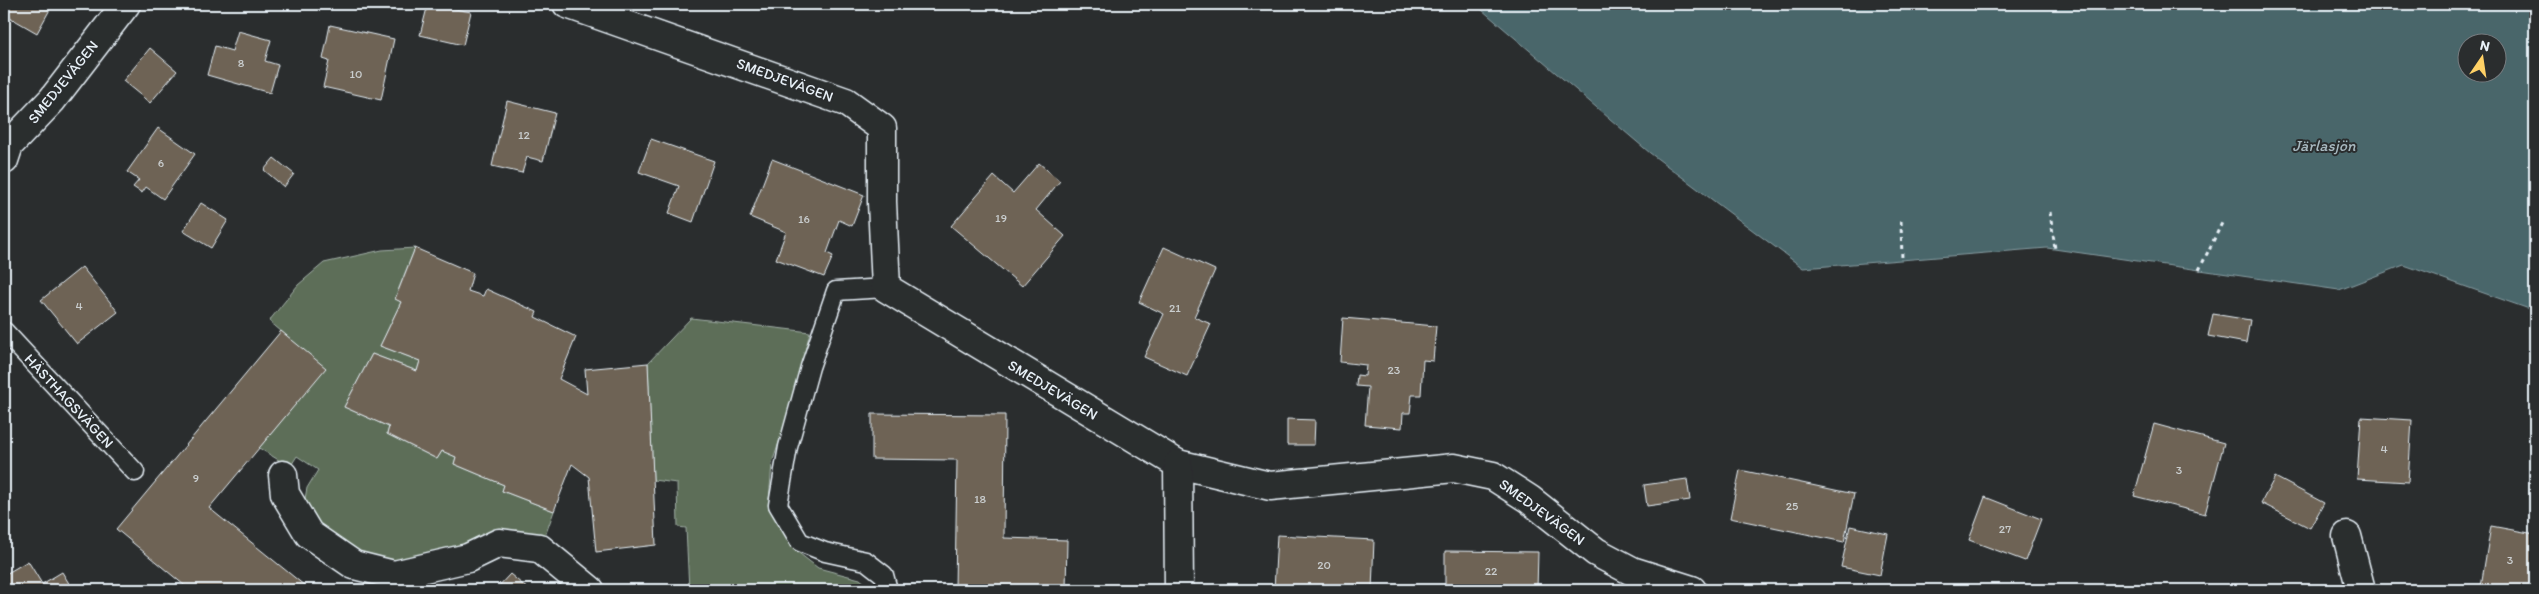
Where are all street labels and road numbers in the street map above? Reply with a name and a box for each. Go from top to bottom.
street label: SMEDJEVÄGEN [24,37,102,127]
street label: SMEDJEVÄGEN [734,54,836,106]
street label: HÄSTHAGSVÄGEN [21,350,117,452]
street label: SMEDJEVÄGEN [1005,356,1101,424]
street label: SMEDJEVÄGEN [1496,475,1588,549]

